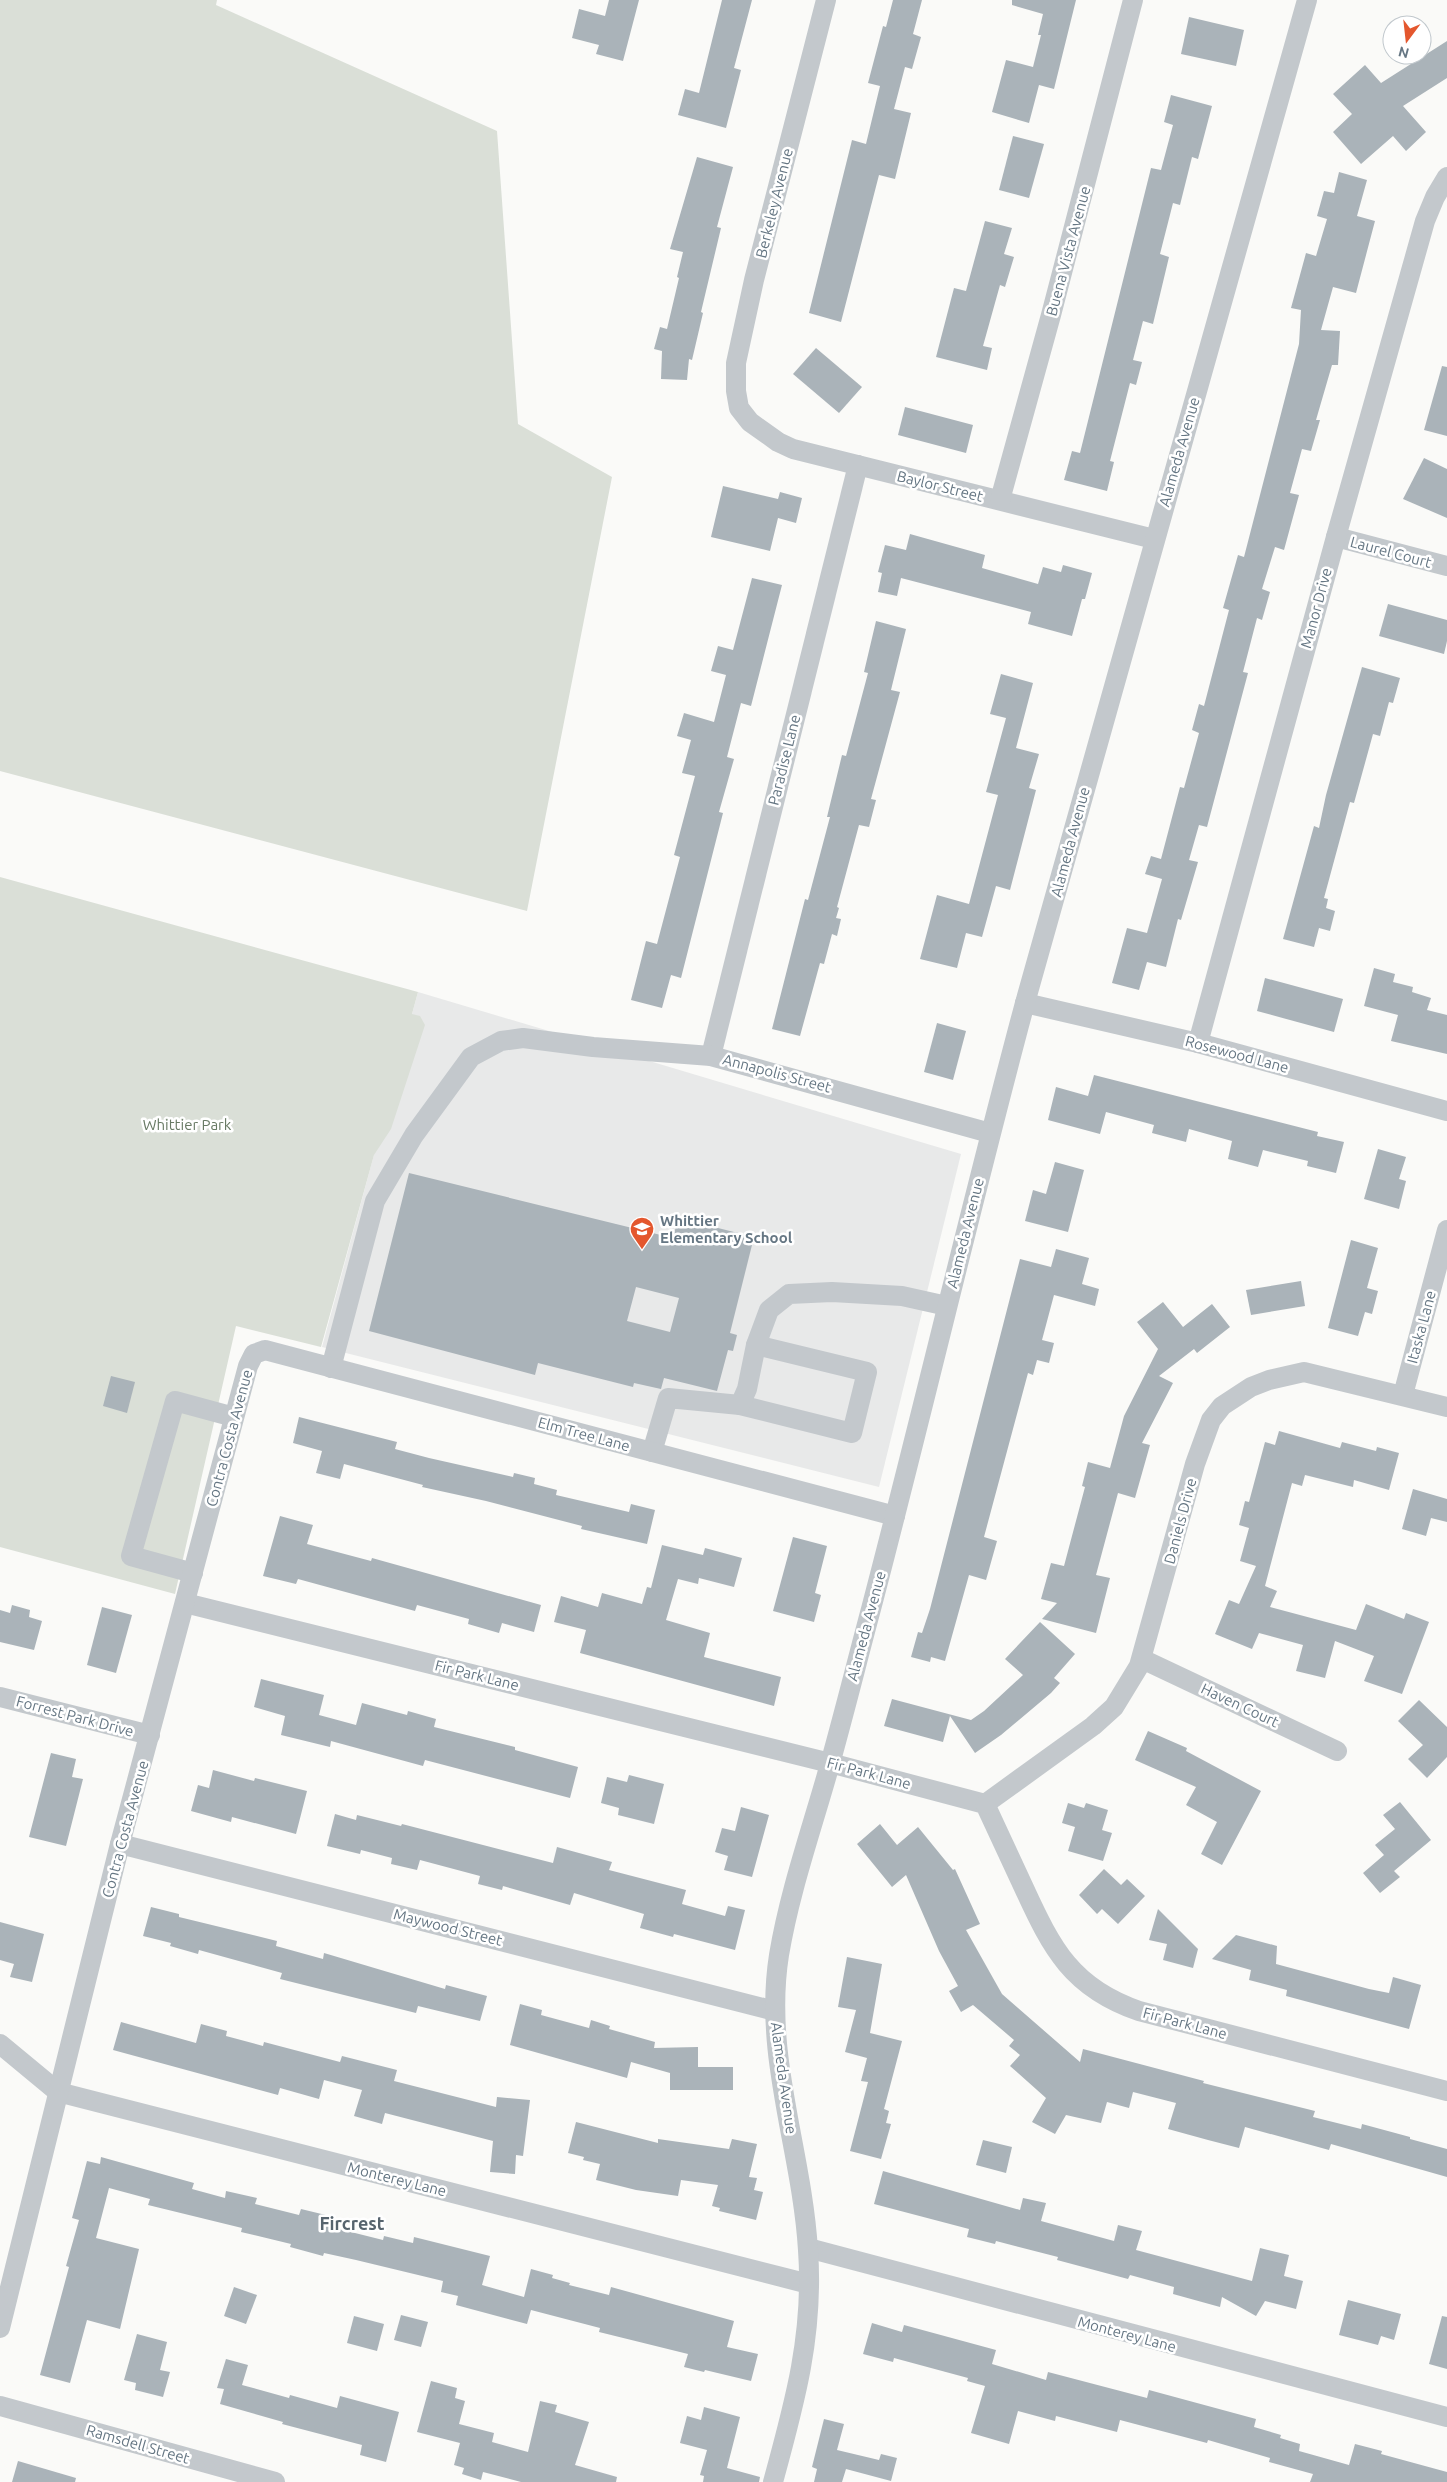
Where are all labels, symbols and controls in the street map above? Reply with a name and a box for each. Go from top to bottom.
north arrow [1382,15,1432,65]
text: N [1397,43,1411,62]
street label: Berkeley Avenue [752,146,796,260]
street label: Buena Vista Avenue [1042,184,1094,318]
street label: Alameda Avenue [1155,395,1203,509]
street label: Baylor Street [895,467,985,505]
street label: Laurel Court [1349,533,1434,571]
street label: Manor Drive [1297,566,1335,650]
street label: Paradise Lane [765,713,803,807]
street label: Alameda Avenue [1047,785,1093,899]
street label: Rosewood Lane [1183,1032,1291,1076]
street label: Annapolis Street [721,1050,833,1096]
park label: Whittier Park [143,1116,232,1133]
street label: Alameda Avenue [943,1176,987,1290]
place label: Whittier Elementary School [660,1212,793,1246]
school or university icon: Whittier Elementary School [629,1216,655,1250]
street label: Itaska Lane [1403,1289,1439,1365]
street label: Contra Costa Avenue [203,1368,255,1508]
street label: Elm Tree Lane [536,1414,632,1454]
street label: Daniels Drive [1160,1476,1200,1566]
street label: Alameda Avenue [843,1569,889,1683]
street label: Fir Park Lane [433,1656,521,1694]
street label: Haven Court [1198,1680,1282,1730]
street label: Forrest Park Drive [14,1692,136,1740]
street label: Fir Park Lane [825,1754,913,1792]
street label: Contra Costa Avenue [99,1759,151,1899]
street label: Maywood Street [392,1905,504,1949]
street label: Fir Park Lane [1141,2004,1229,2042]
street label: Alameda Avenue [768,2021,800,2135]
street label: Monterey Lane [346,2158,448,2200]
district label: Fircrest [319,2213,385,2233]
street label: Monterey Lane [1076,2313,1178,2355]
street label: Ramsdell Street [84,2421,192,2467]

